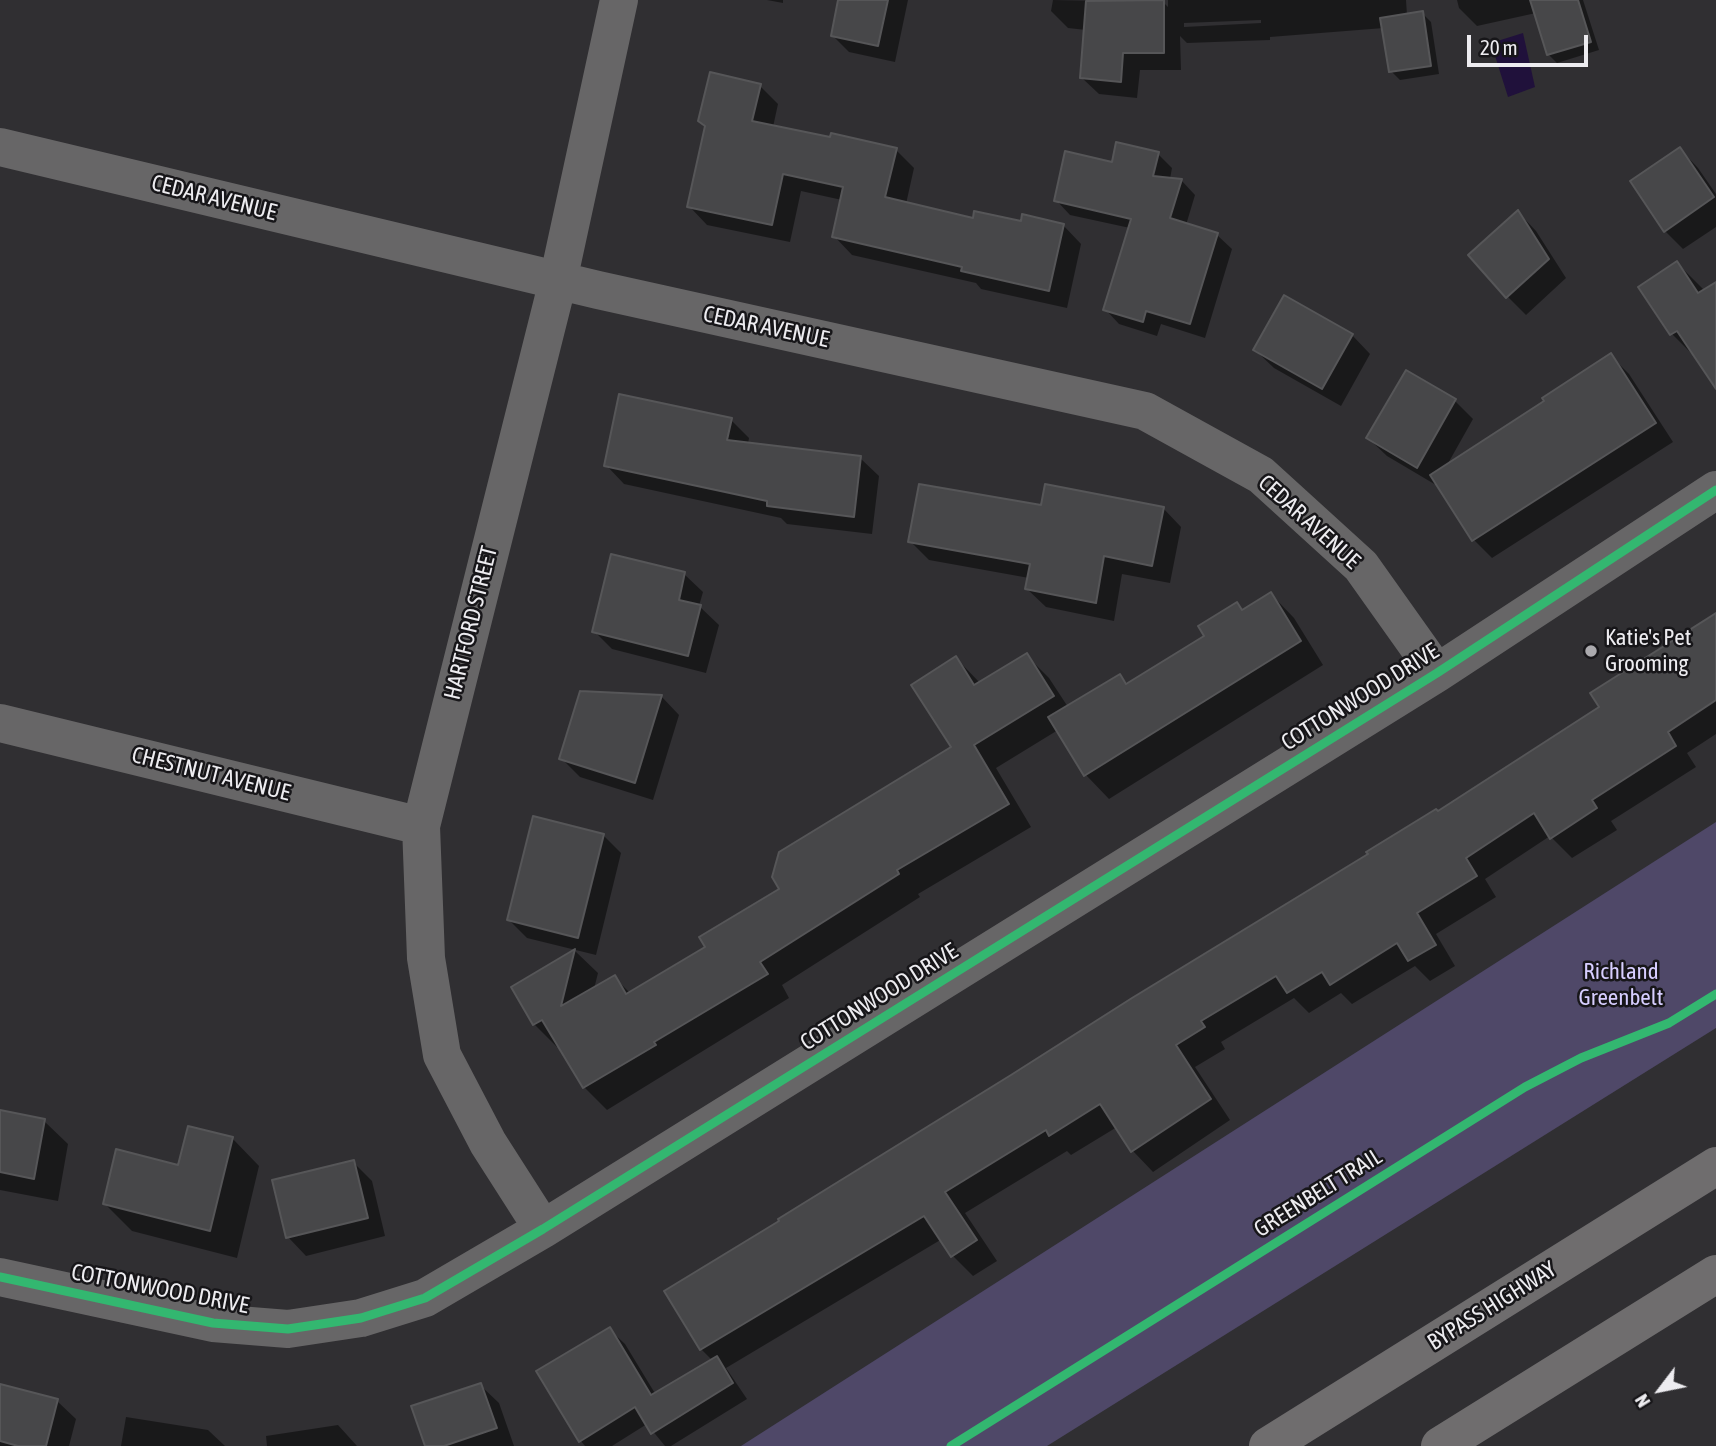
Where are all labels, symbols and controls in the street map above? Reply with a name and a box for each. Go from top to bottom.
scale bar [1471,21,1592,65]
text: 20 m [1480,35,1518,59]
street label: CEDAR AVENUE [149,169,279,227]
street label: CEDAR AVENUE [701,300,831,354]
street label: CEDAR AVENUE [1252,469,1366,575]
street label: HARTFORD STREET [439,543,503,703]
place label: Katie's Pet Grooming [1605,624,1691,678]
street label: COTTONWOOD DRIVE [1276,638,1444,756]
marker: Katie's Pet Grooming [1583,643,1599,659]
street label: CHESTNUT AVENUE [129,741,293,807]
street label: COTTONWOOD DRIVE [795,938,963,1056]
park label: Richland Greenbelt [1579,958,1663,1012]
street label: GREENBELT TRAIL [1249,1143,1387,1243]
street label: BYPASS HIGHWAY [1423,1255,1561,1357]
street label: COTTONWOOD DRIVE [69,1258,251,1320]
north arrow [1625,1355,1695,1425]
text: N [1630,1391,1654,1412]

